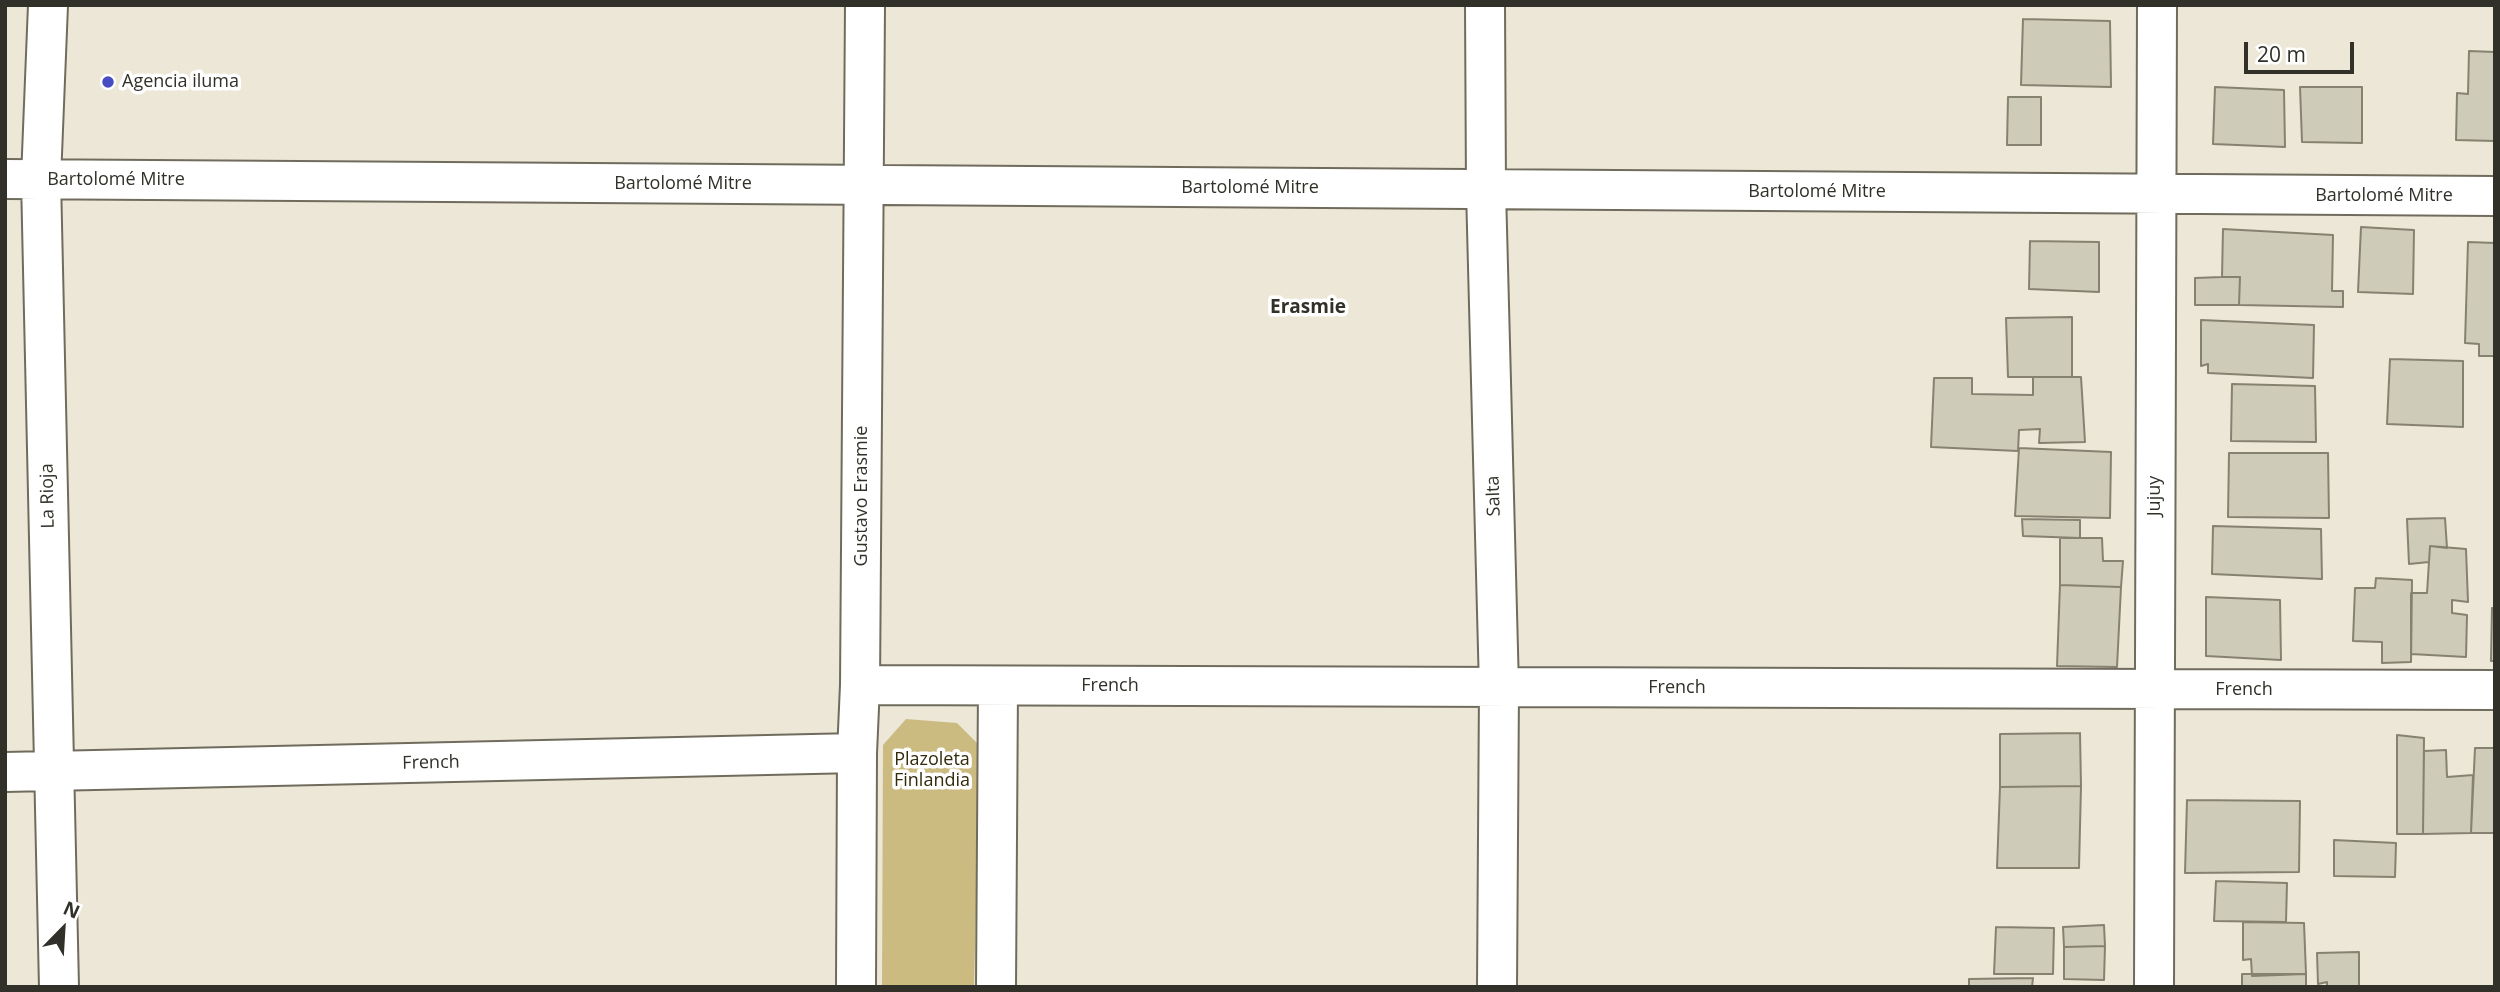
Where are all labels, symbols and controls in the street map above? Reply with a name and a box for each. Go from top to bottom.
scale bar [2248,28,2358,72]
text: 20 m [2257,40,2306,68]
place label: Agencia iluma [122,71,239,93]
marker: Agencia iluma [100,74,116,90]
street label: Bartolomé Mitre [47,169,185,191]
street label: Bartolomé Mitre [614,173,752,195]
street label: Bartolomé Mitre [1181,177,1319,199]
street label: Bartolomé Mitre [1748,181,1886,203]
street label: Bartolomé Mitre [2315,185,2453,207]
district label: Erasmie [1270,297,1346,319]
street label: Gustavo Erasmie [851,426,873,566]
street label: La Rioja [37,463,59,529]
street label: Salta [1482,475,1506,517]
street label: Jujuy [2144,476,2166,516]
street label: French [1081,675,1139,697]
street label: French [1648,677,1706,699]
street label: French [2215,679,2273,701]
park label: Plazoleta Finlandia [894,749,970,792]
street label: French [402,752,460,774]
north arrow [28,894,98,964]
text: N [59,895,84,925]

